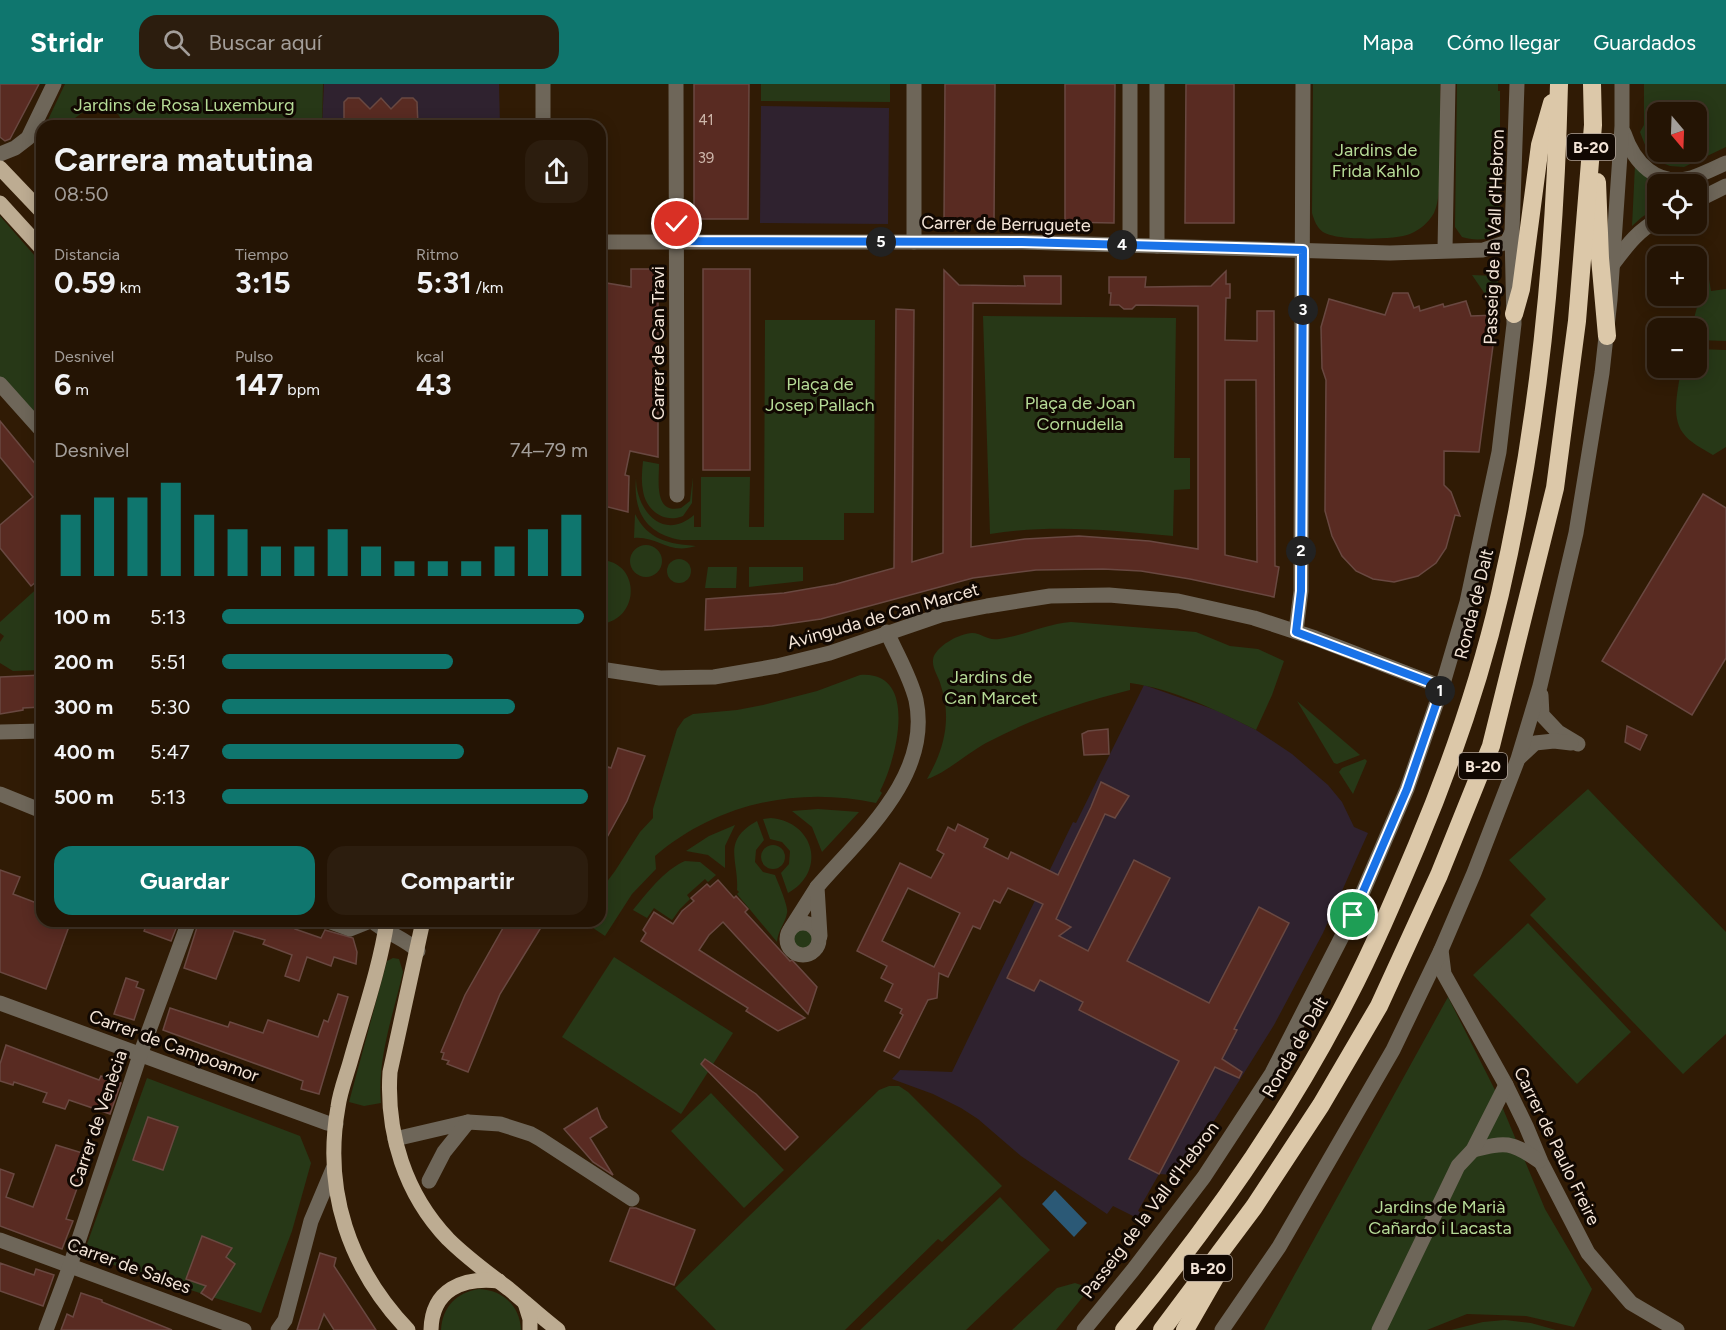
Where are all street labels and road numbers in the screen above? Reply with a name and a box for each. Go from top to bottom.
street label: Passeig de la Vall d'Hebron [1479,129,1509,345]
road number: B-20 [1567,134,1615,160]
street label: Carrer de Berruguete [921,212,1091,236]
street label: Carrer de Can Travi [647,266,669,420]
street label: Ronda de Dalt [1450,546,1498,662]
street label: Avinguda de Can Marcet [784,578,982,654]
road number: B-20 [1459,753,1507,779]
street label: Ronda de Dalt [1257,992,1333,1101]
street label: Carrer de Campoamor [86,1005,262,1087]
street label: Carrer de Venècia [64,1047,132,1191]
street label: Carrer de Paulo Freire [1509,1063,1605,1229]
street label: Passeig de la Vall d'Hebron [1076,1117,1224,1303]
street label: Carrer de Salses [64,1233,194,1299]
road number: B-20 [1184,1255,1232,1281]

